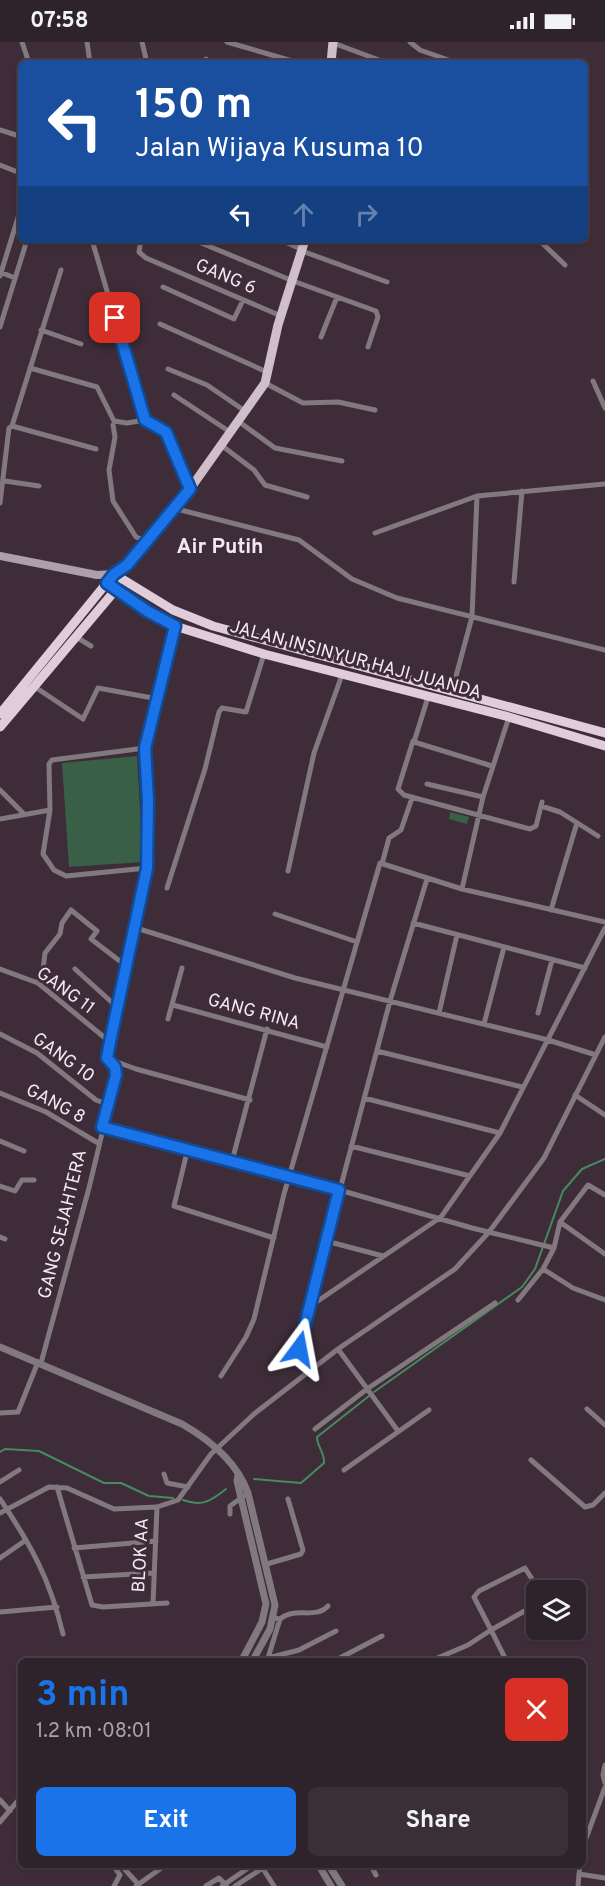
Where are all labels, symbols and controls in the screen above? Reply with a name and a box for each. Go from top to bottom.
text: 07:58 [30,8,89,35]
text: 150 m [135,80,252,133]
icon: left [36,84,114,162]
text: Jalan Wijaya Kusuma 10 [135,132,424,166]
icon: left [224,198,257,231]
icon: ahead [287,198,320,231]
icon: right [350,198,383,231]
street label: GANG 6 [191,254,259,300]
pin [89,292,140,343]
icon: arrive [98,301,131,334]
district label: Air Putih [176,534,264,561]
street label: JALAN INSINYUR HAJI JUANDA [227,616,484,705]
street label: GANG 11 [31,962,99,1020]
street label: GANG RINA [205,989,302,1036]
street label: GANG 10 [27,1028,99,1089]
street label: GANG 8 [22,1079,89,1130]
street label: GANG SEJAHTERA [34,1147,93,1301]
position arrow [267,1317,331,1381]
street label: BLOK AA [128,1517,155,1593]
map controls [526,1580,586,1640]
button: layers [526,1580,586,1640]
text: 3 min [36,1673,130,1719]
button: close [505,1678,568,1741]
text: 1.2 km · 08:01 [36,1719,152,1745]
button: Exit [36,1787,296,1856]
button: Share [308,1787,568,1856]

